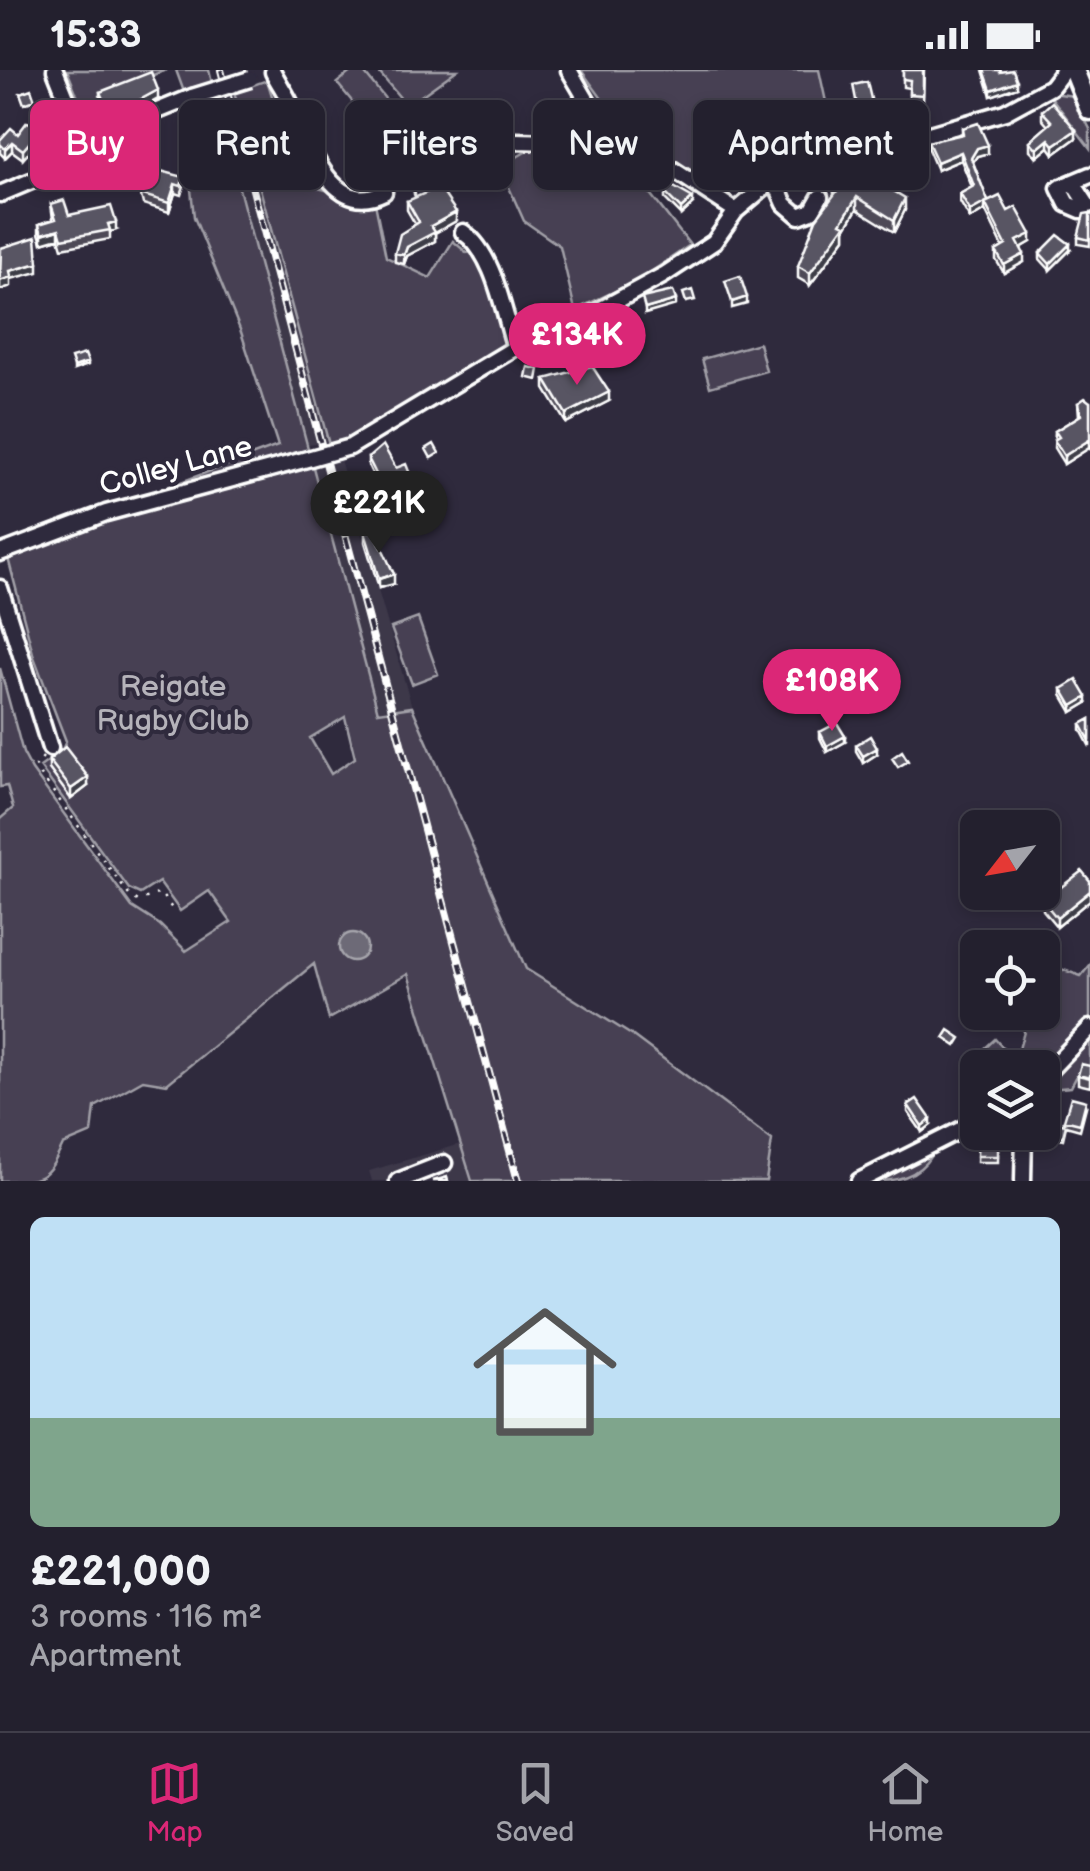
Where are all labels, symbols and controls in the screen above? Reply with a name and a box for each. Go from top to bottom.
text: 15:33 [50,13,141,58]
chip: Buy [30,100,159,190]
chip: Rent [179,100,325,190]
chip: Filters [345,100,513,190]
chip: New [533,100,673,190]
chip: Apartment [693,100,929,190]
pin: £134K [507,303,647,388]
text: £134K [531,316,623,355]
street label: Colley Lane [96,428,256,504]
pin: £221K [309,471,449,556]
text: £221K [333,484,425,523]
pin: £108K [762,649,902,734]
text: £108K [785,662,879,701]
park label: Reigate Rugby Club [96,669,250,739]
north arrow [960,810,1060,910]
map controls [960,810,1060,1150]
button: locate [960,930,1060,1030]
button: layers [960,1050,1060,1150]
icon: home [455,1282,635,1462]
text: £221,000 [30,1547,211,1598]
text: 3 rooms · 116 m² [30,1598,262,1637]
text: Apartment [30,1637,181,1676]
tab: Map [147,1756,203,1849]
tab: Saved [496,1756,574,1849]
tab: Home [867,1756,943,1849]

